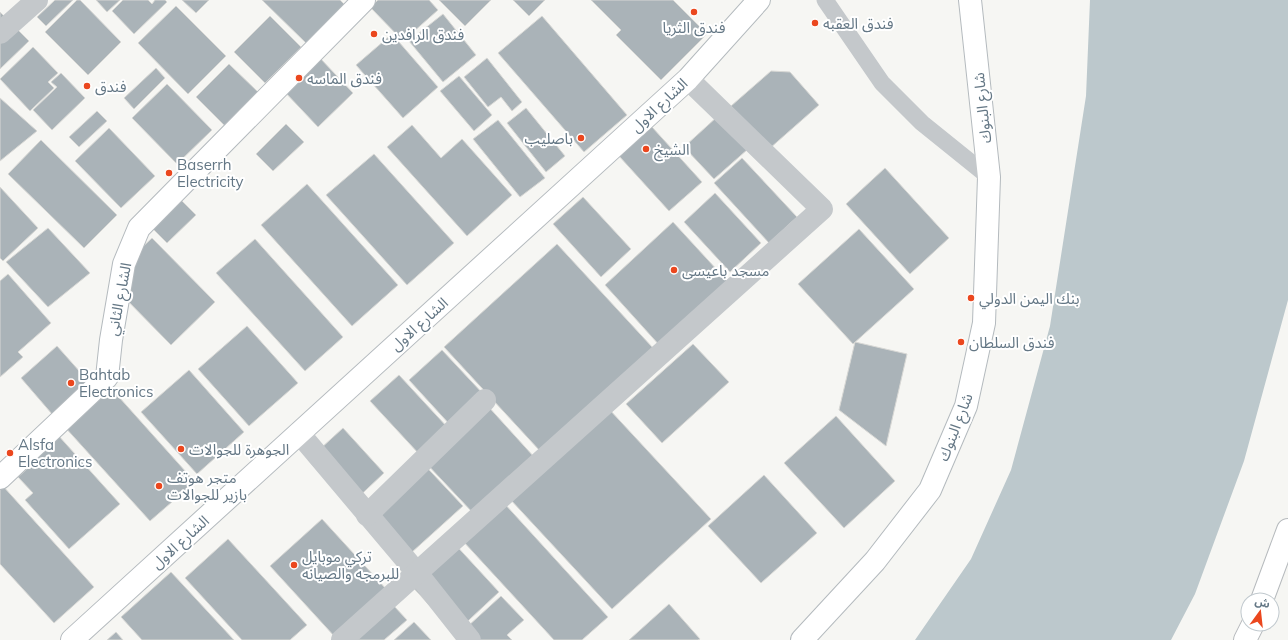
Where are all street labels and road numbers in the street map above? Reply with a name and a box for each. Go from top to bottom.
street label: شارع البنوك [969,71,998,144]
street label: الشارع الاول [627,74,694,138]
street label: الشارع الثاني [103,261,138,338]
street label: الشارع الاول [386,293,454,357]
street label: شارع البنوك [933,390,980,465]
street label: الشارع الاول [147,511,215,575]

